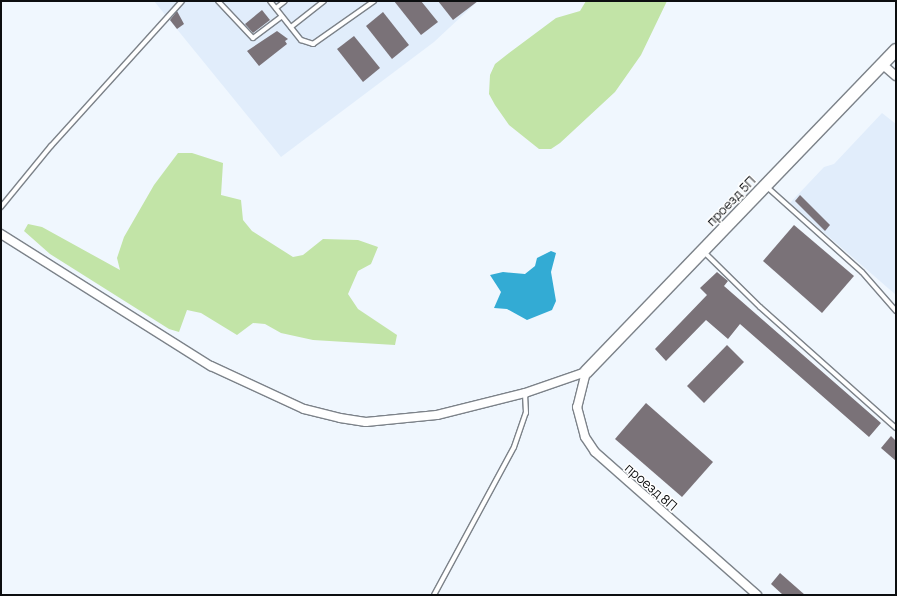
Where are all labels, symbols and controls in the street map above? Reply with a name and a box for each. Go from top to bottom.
street label: проезд 5П [703,173,759,229]
street label: проезд 8П [622,460,680,514]

